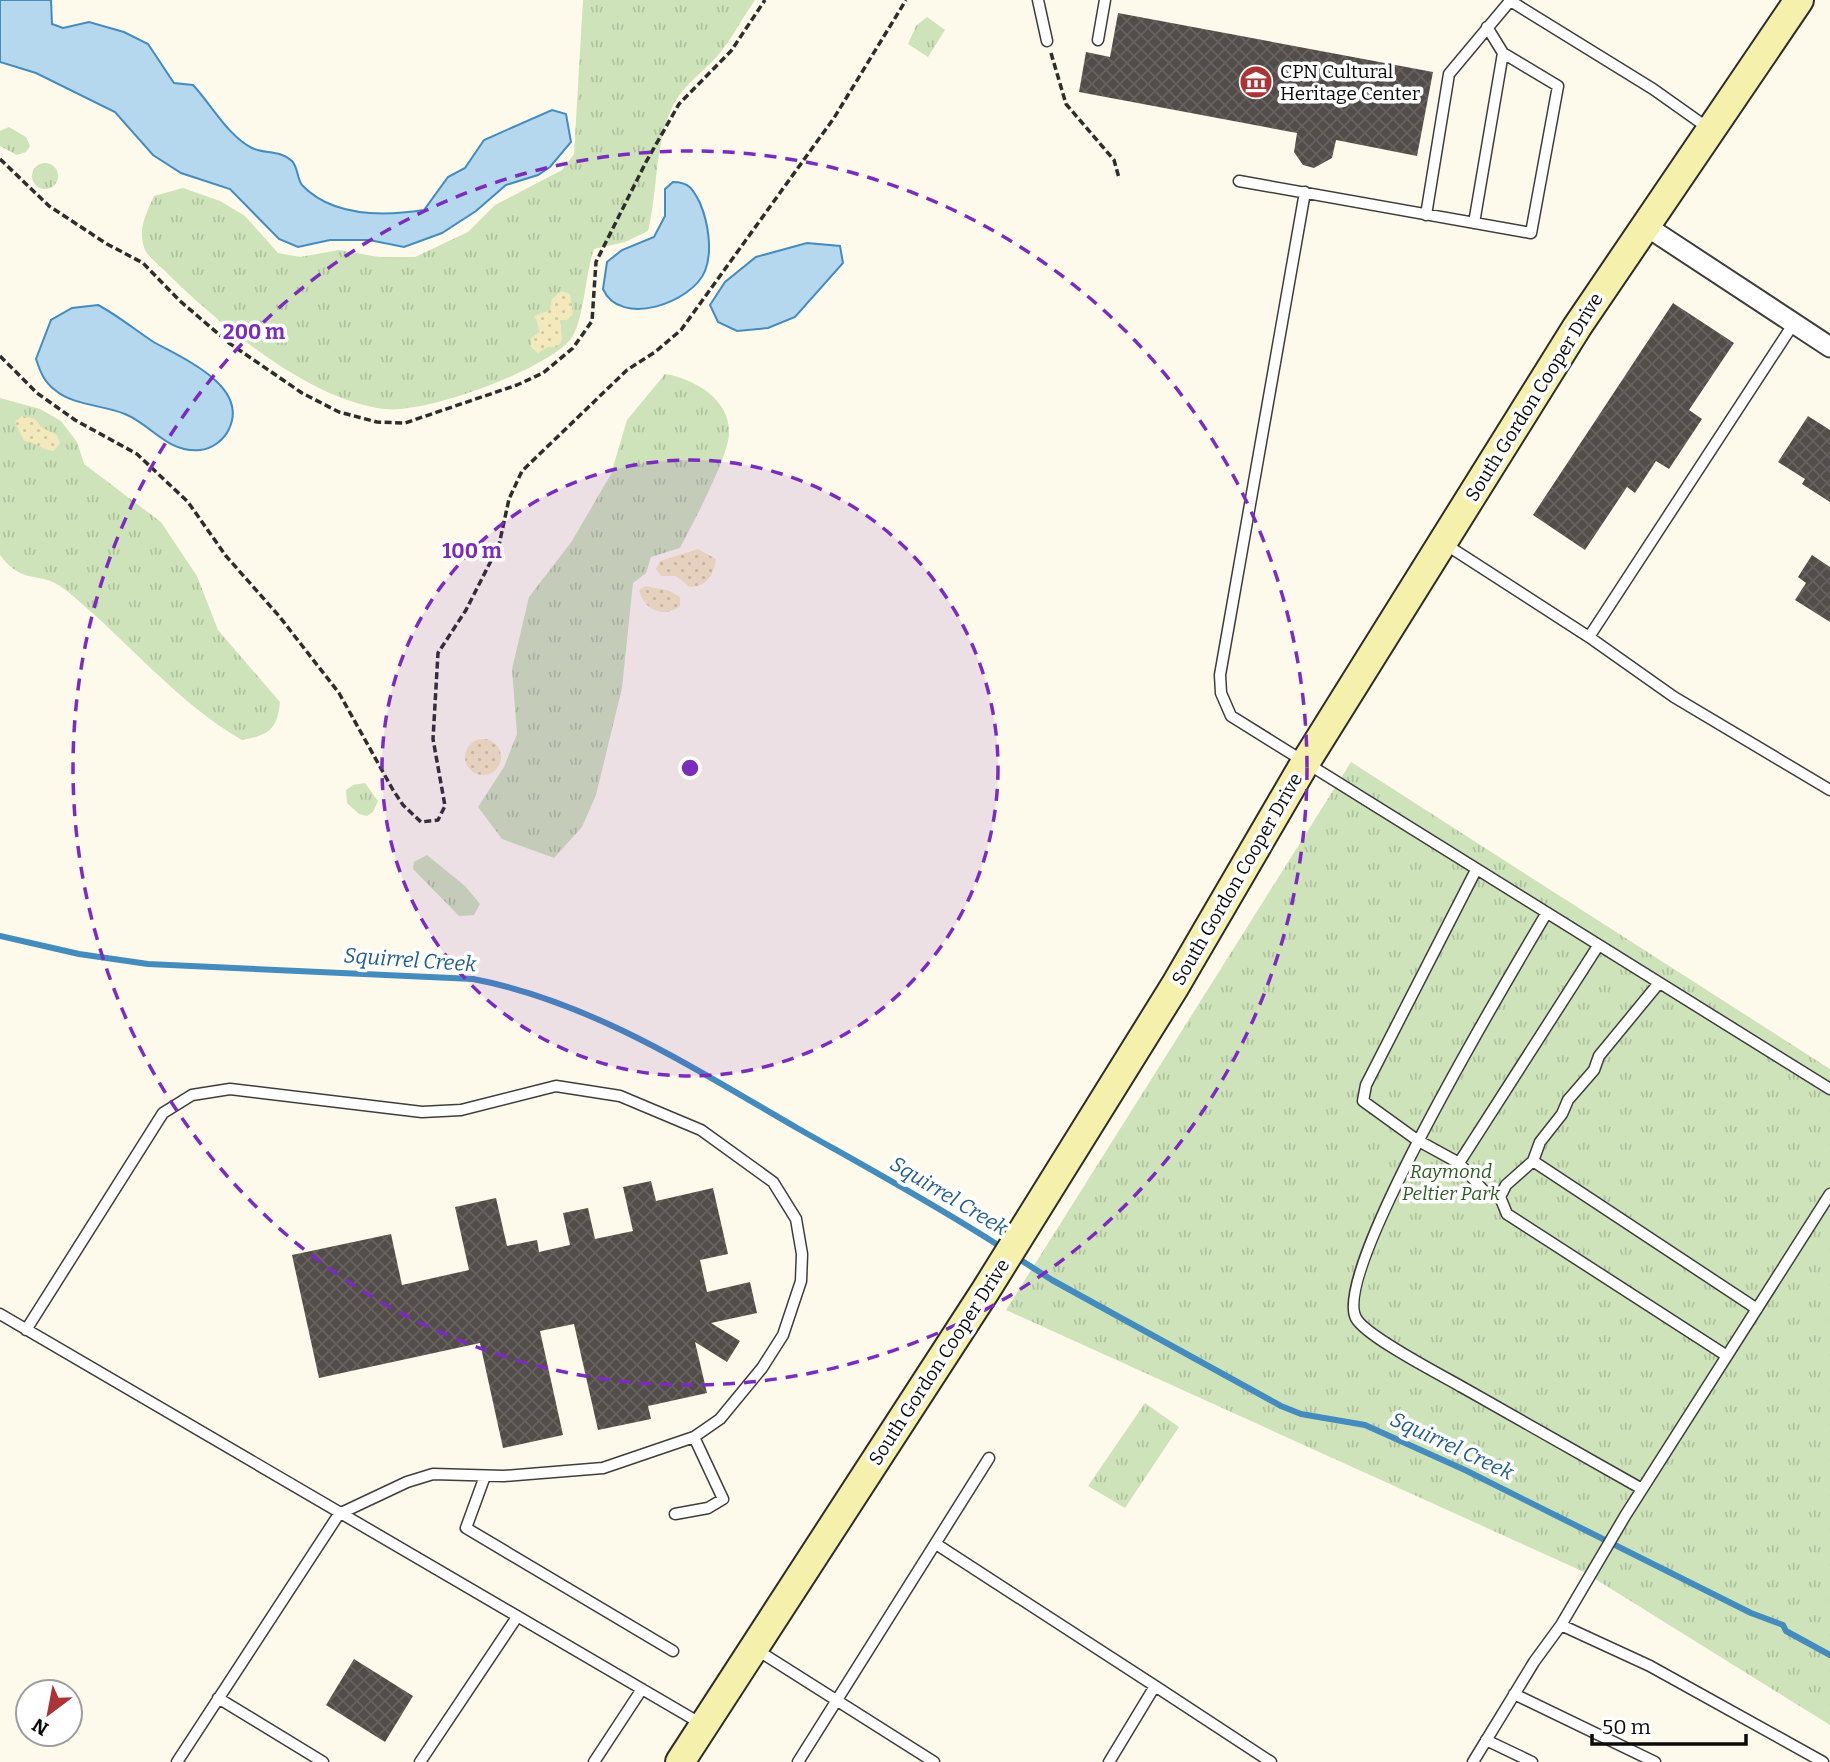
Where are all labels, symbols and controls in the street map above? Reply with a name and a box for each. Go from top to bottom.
place label: CPN Cultural Heritage Center [1280,60,1421,105]
museum icon: CPN Cultural Heritage Center [1237,63,1275,101]
street label: South Gordon Cooper Drive [1460,289,1608,505]
text: 200 m [223,319,285,345]
text: 100 m [442,538,502,564]
centre of rings [678,756,702,780]
street label: South Gordon Cooper Drive [1167,769,1307,989]
water label: Squirrel Creek [343,942,478,978]
water label: Squirrel Creek [885,1151,1013,1242]
park label: Raymond Peltier Park [1402,1160,1501,1205]
street label: South Gordon Cooper Drive [864,1255,1014,1469]
water label: Squirrel Creek [1386,1406,1518,1486]
north arrow [14,1678,84,1748]
scale bar [1592,1702,1746,1746]
text: N [28,1713,53,1741]
text: 50 m [1602,1714,1651,1740]

